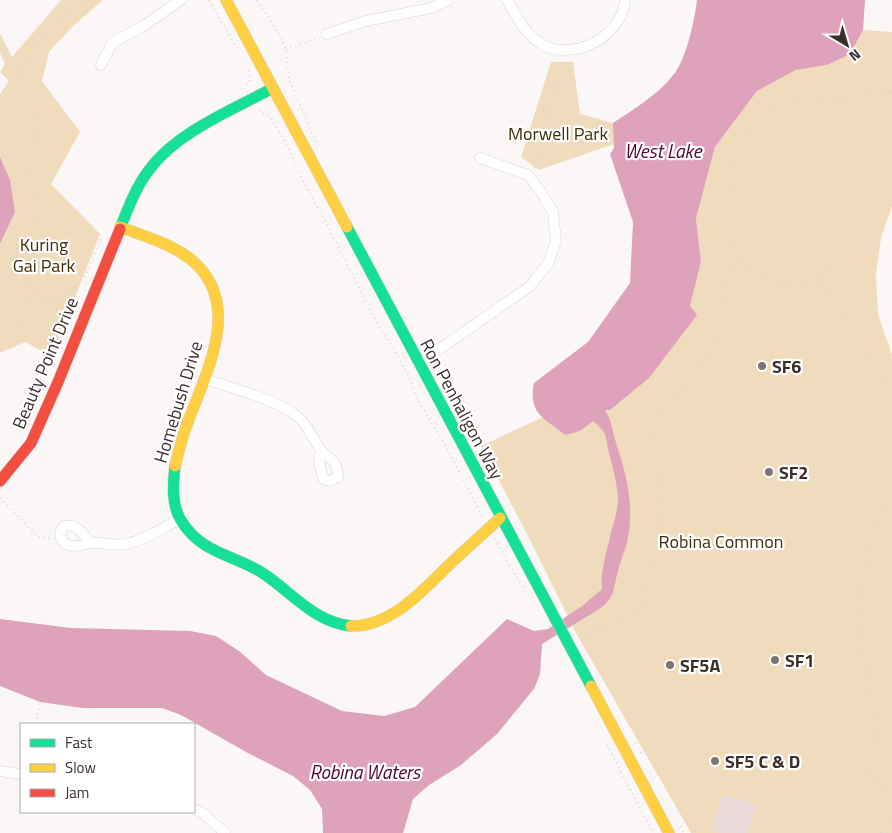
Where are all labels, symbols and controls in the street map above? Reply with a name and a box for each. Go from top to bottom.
north arrow [822,20,872,70]
text: N [845,44,866,67]
park label: Morwell Park [508,120,608,147]
water label: West Lake [625,136,703,165]
park label: Kuring Gai Park [13,231,76,279]
street label: Beauty Point Drive [5,293,85,433]
street label: Ron Penhaligon Way [413,334,511,484]
street label: Homebush Drive [147,338,209,466]
place label: SF6 [772,353,801,380]
marker: SF6 [756,360,768,372]
place label: SF2 [779,459,808,486]
marker: SF2 [763,466,775,478]
park label: Robina Common [659,528,783,555]
place label: SF1 [785,647,814,674]
place label: SF5A [680,652,720,679]
marker: SF1 [769,654,781,666]
marker: SF5A [664,659,676,671]
legend [20,723,195,813]
text: Fast [65,731,93,754]
place label: SF5 C & D [725,748,800,775]
marker: SF5 C & D [709,755,721,767]
text: Slow [65,756,96,779]
water label: Robina Waters [310,757,422,786]
text: Jam [65,781,89,804]

